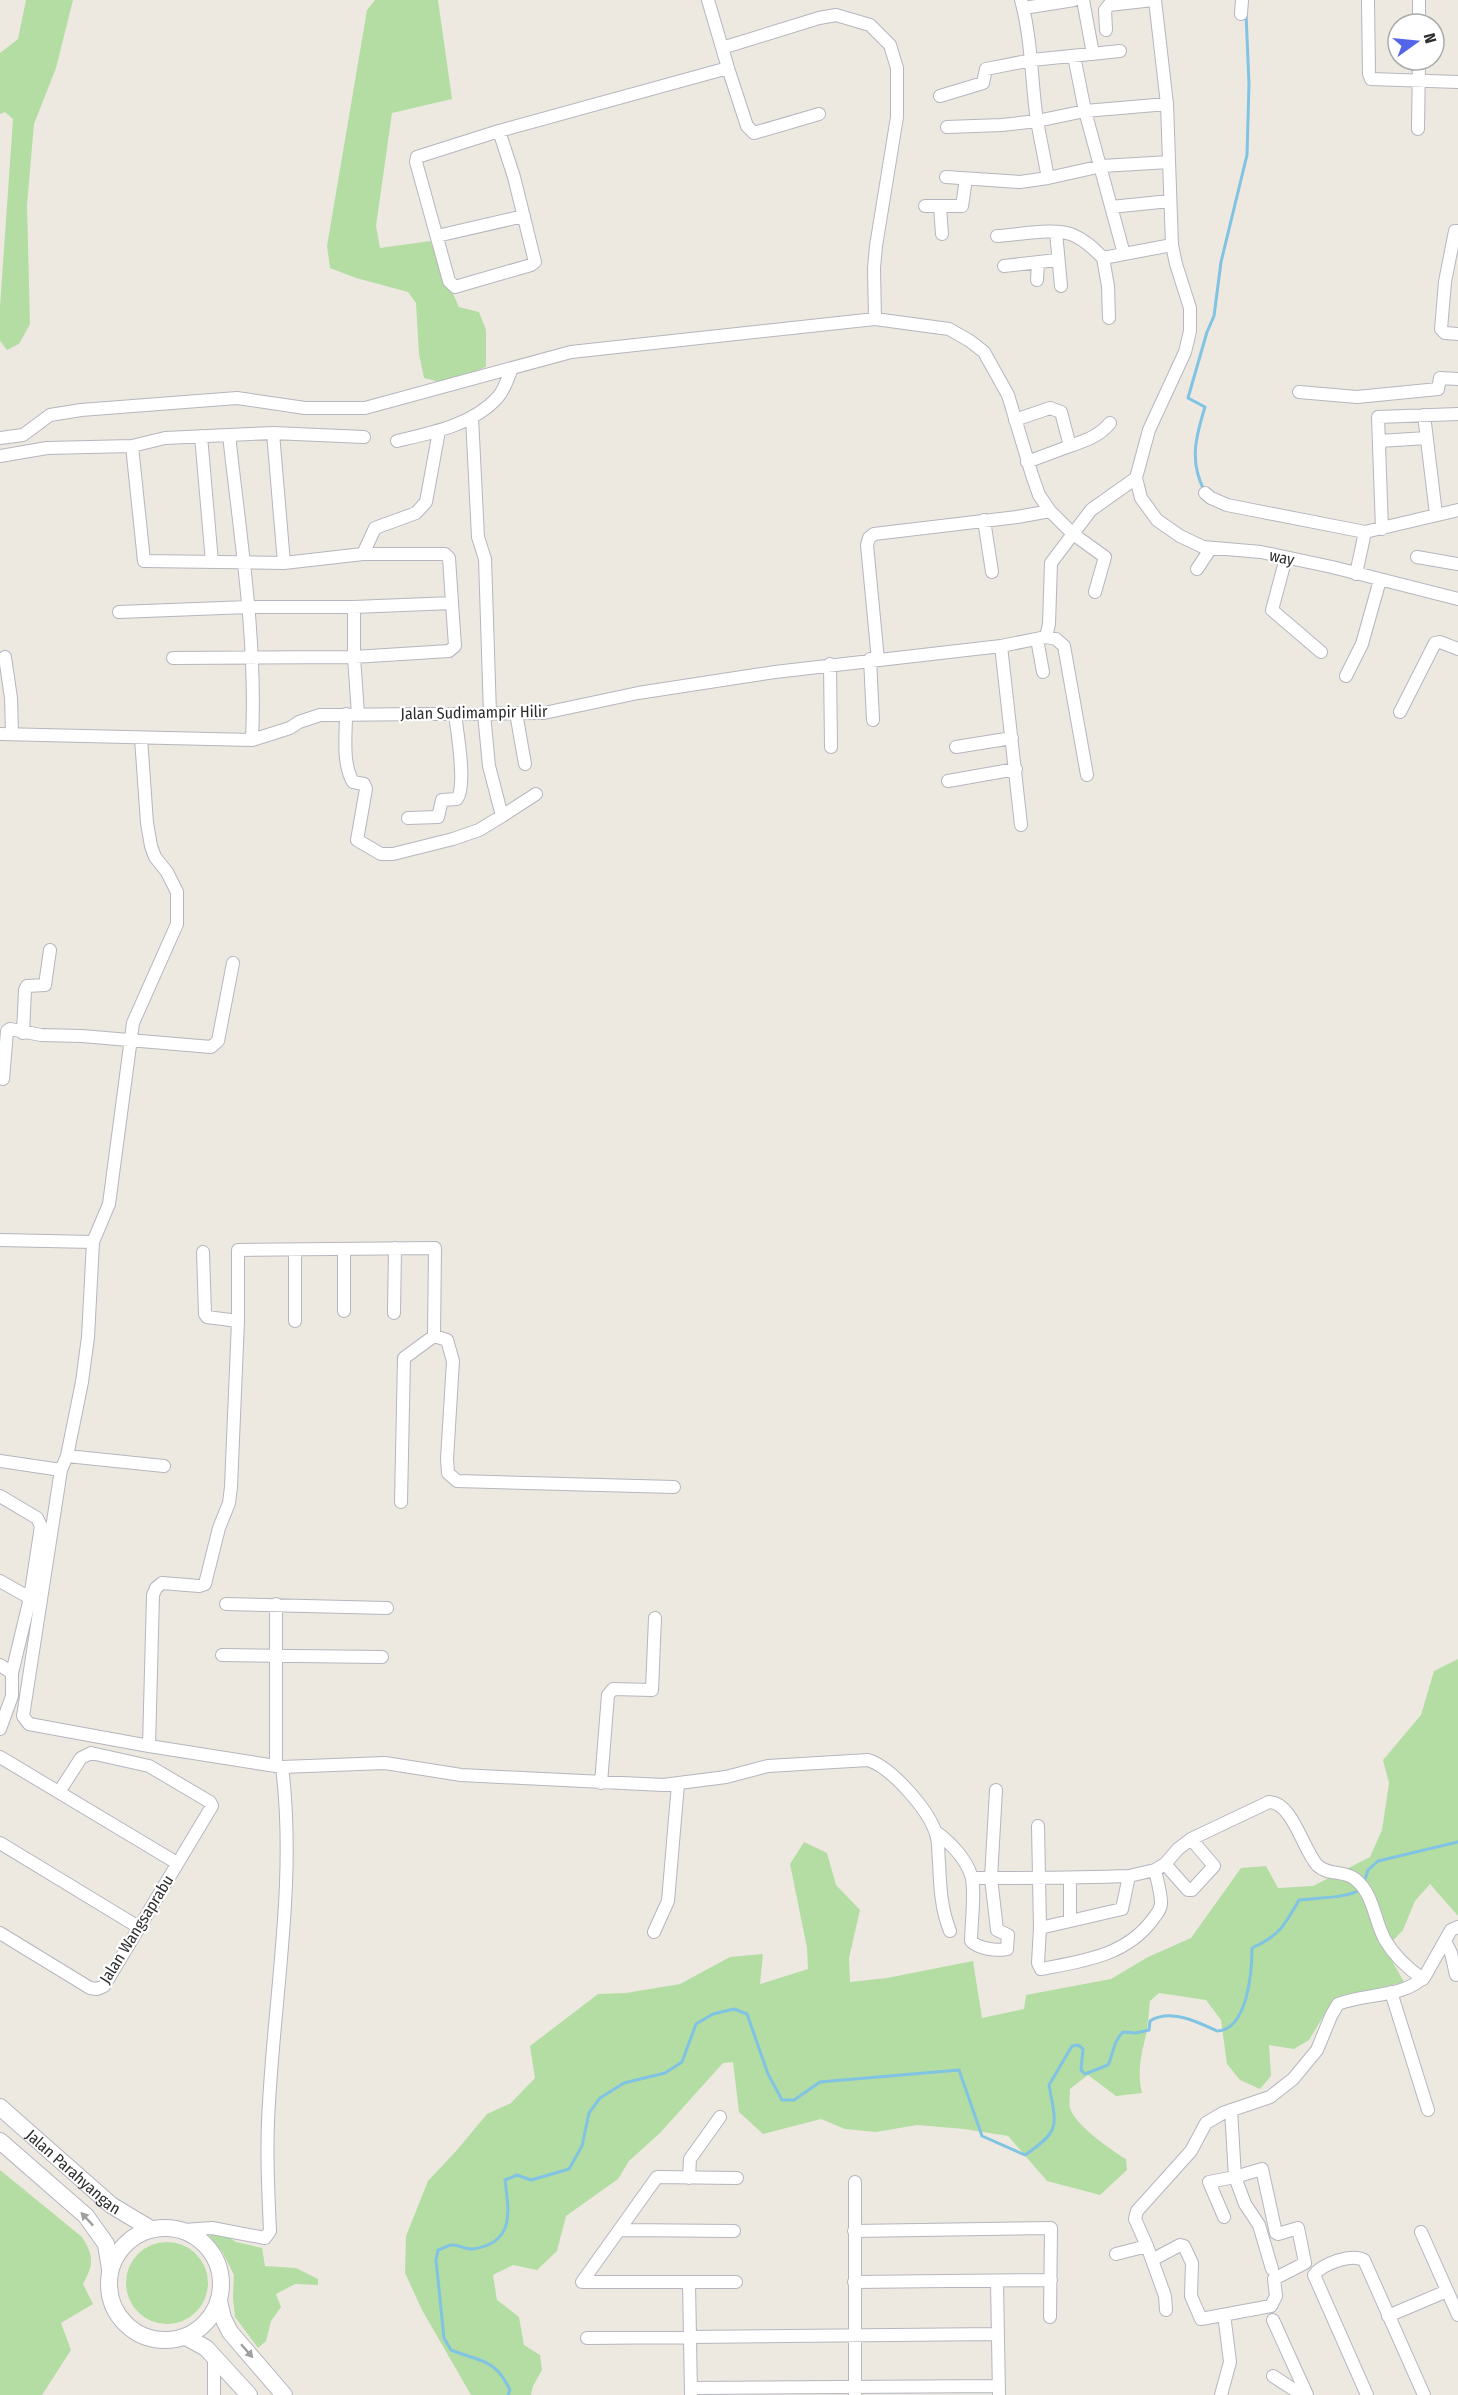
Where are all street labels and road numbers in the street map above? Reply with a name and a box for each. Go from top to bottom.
street label: way [1268,546,1297,570]
street label: Jalan Sudimampir Hilir [400,702,548,723]
street label: Jalan Wangsaprabu [95,1872,177,1987]
street label: Jalan Parahyangan [22,2126,124,2219]

